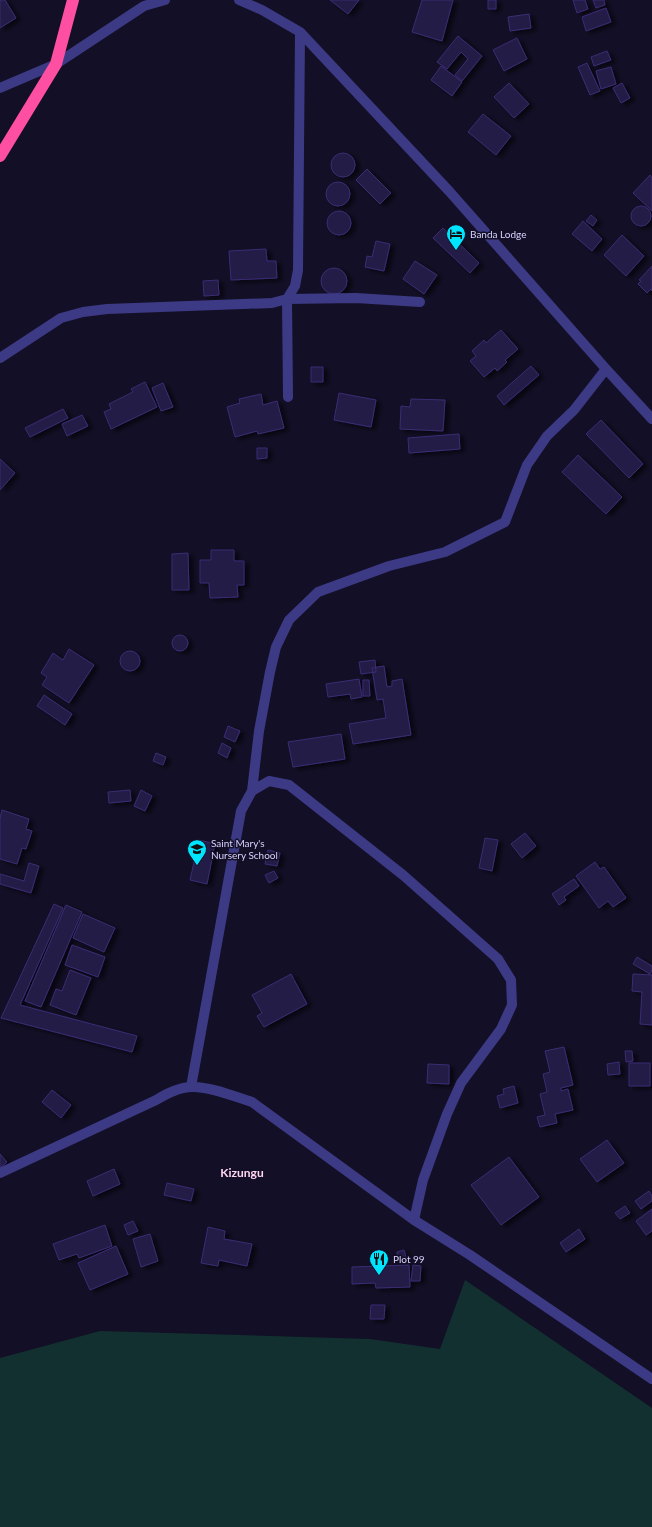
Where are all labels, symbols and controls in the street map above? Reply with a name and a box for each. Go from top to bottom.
hotel icon: Banda Lodge [445,223,467,251]
place label: Banda Lodge [470,228,527,240]
place label: Saint Mary's Nursery School [211,837,278,861]
school or university icon: Saint Mary's Nursery School [186,838,208,866]
district label: Kizungu [220,1165,264,1180]
restaurant icon: Plot 99 [368,1248,390,1276]
place label: Plot 99 [393,1253,425,1265]

